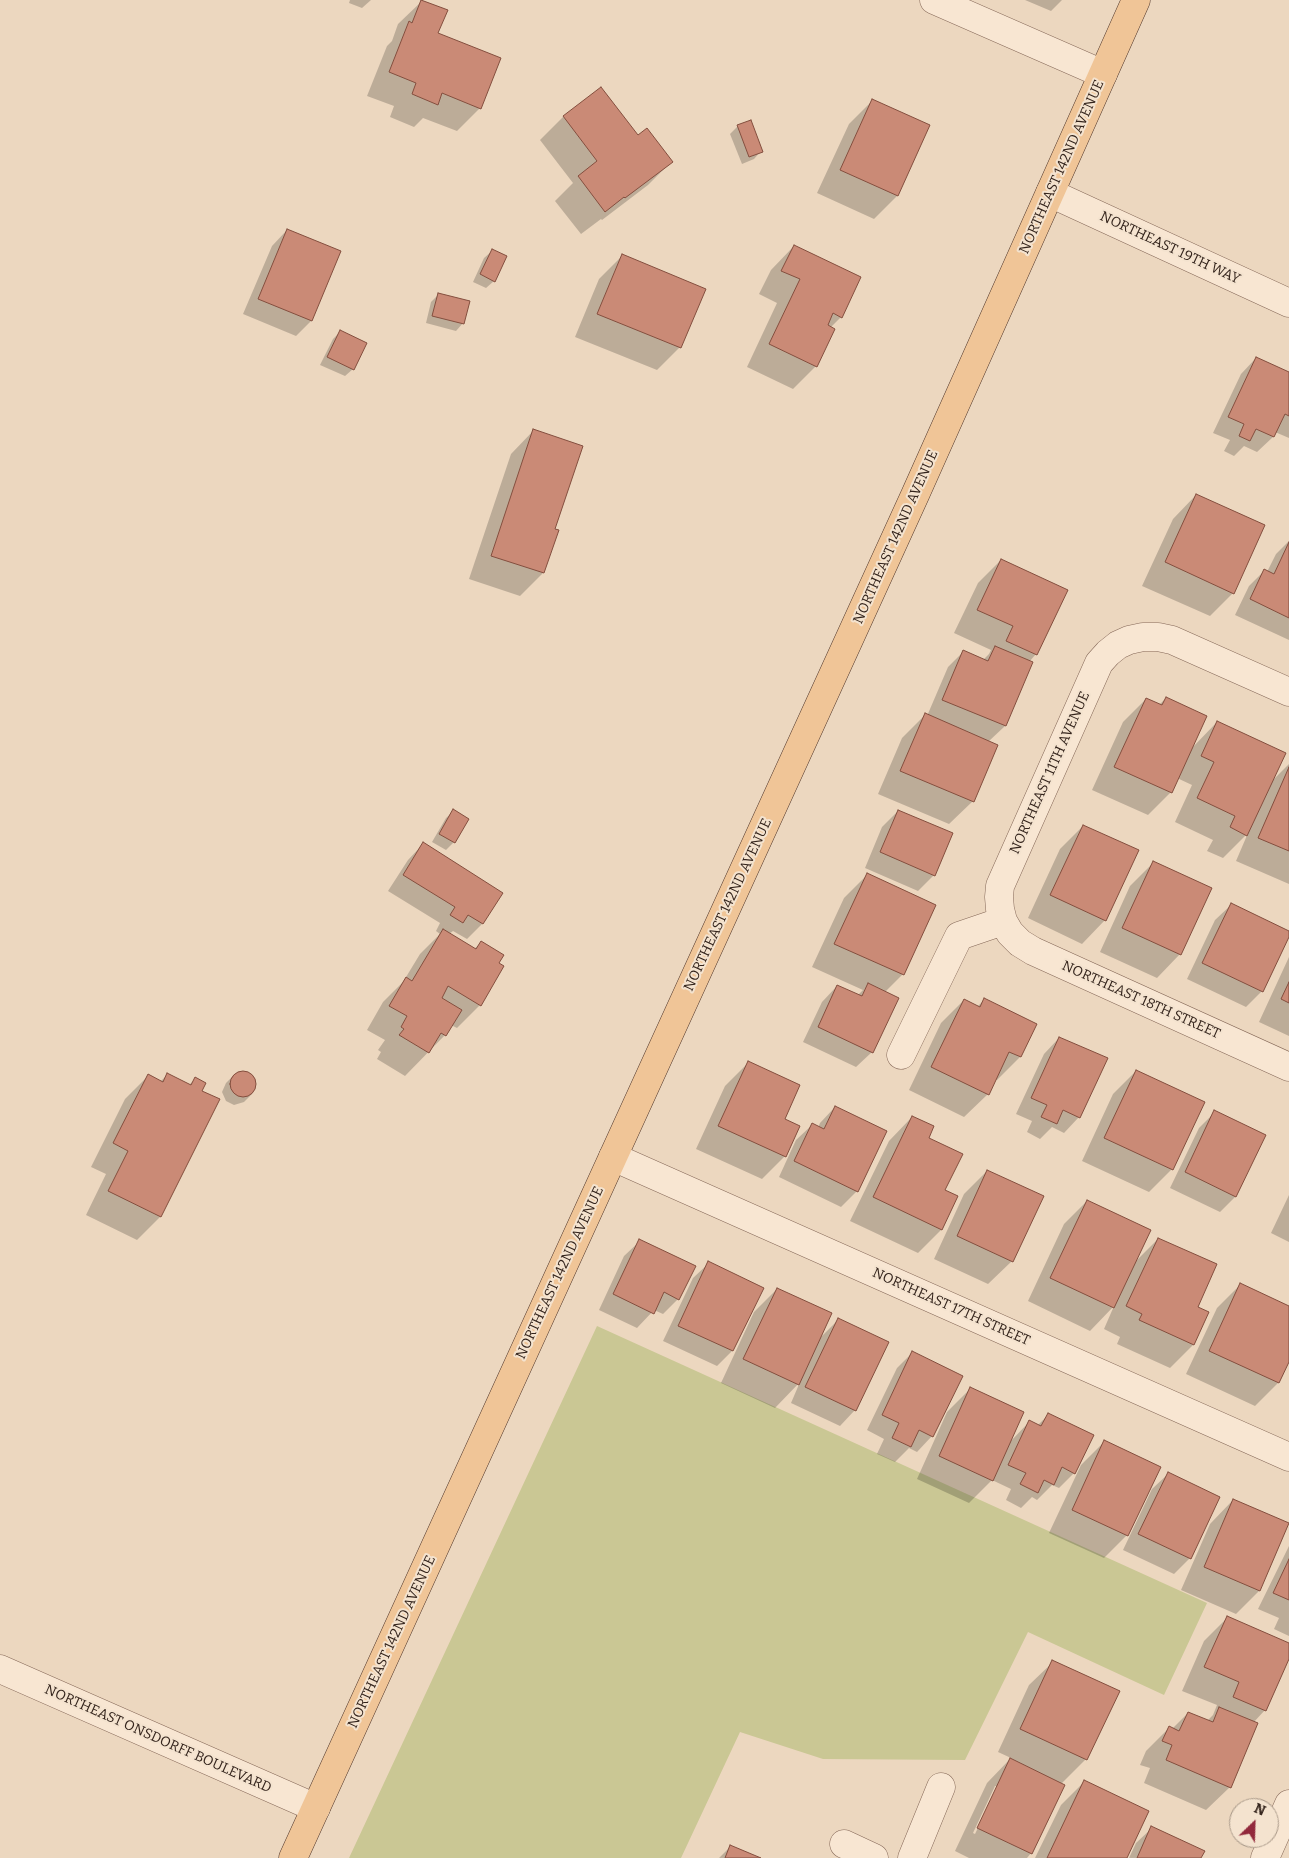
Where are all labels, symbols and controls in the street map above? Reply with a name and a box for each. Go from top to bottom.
street label: NORTHEAST 142ND AVENUE [1016,77,1108,257]
street label: NORTHEAST 19TH WAY [1097,208,1243,288]
street label: NORTHEAST 142ND AVENUE [850,447,942,627]
street label: NORTHEAST 11TH AVENUE [1006,689,1094,857]
street label: NORTHEAST 142ND AVENUE [681,816,775,994]
street label: NORTHEAST 18TH STREET [1059,957,1223,1043]
street label: NORTHEAST 142ND AVENUE [513,1184,607,1362]
street label: NORTHEAST 17TH STREET [870,1265,1032,1349]
street label: NORTHEAST 142ND AVENUE [345,1553,439,1731]
street label: NORTHEAST ONSDORFF BOULEVARD [42,1681,274,1797]
north arrow [1229,1798,1279,1848]
text: N [1252,1800,1268,1820]

